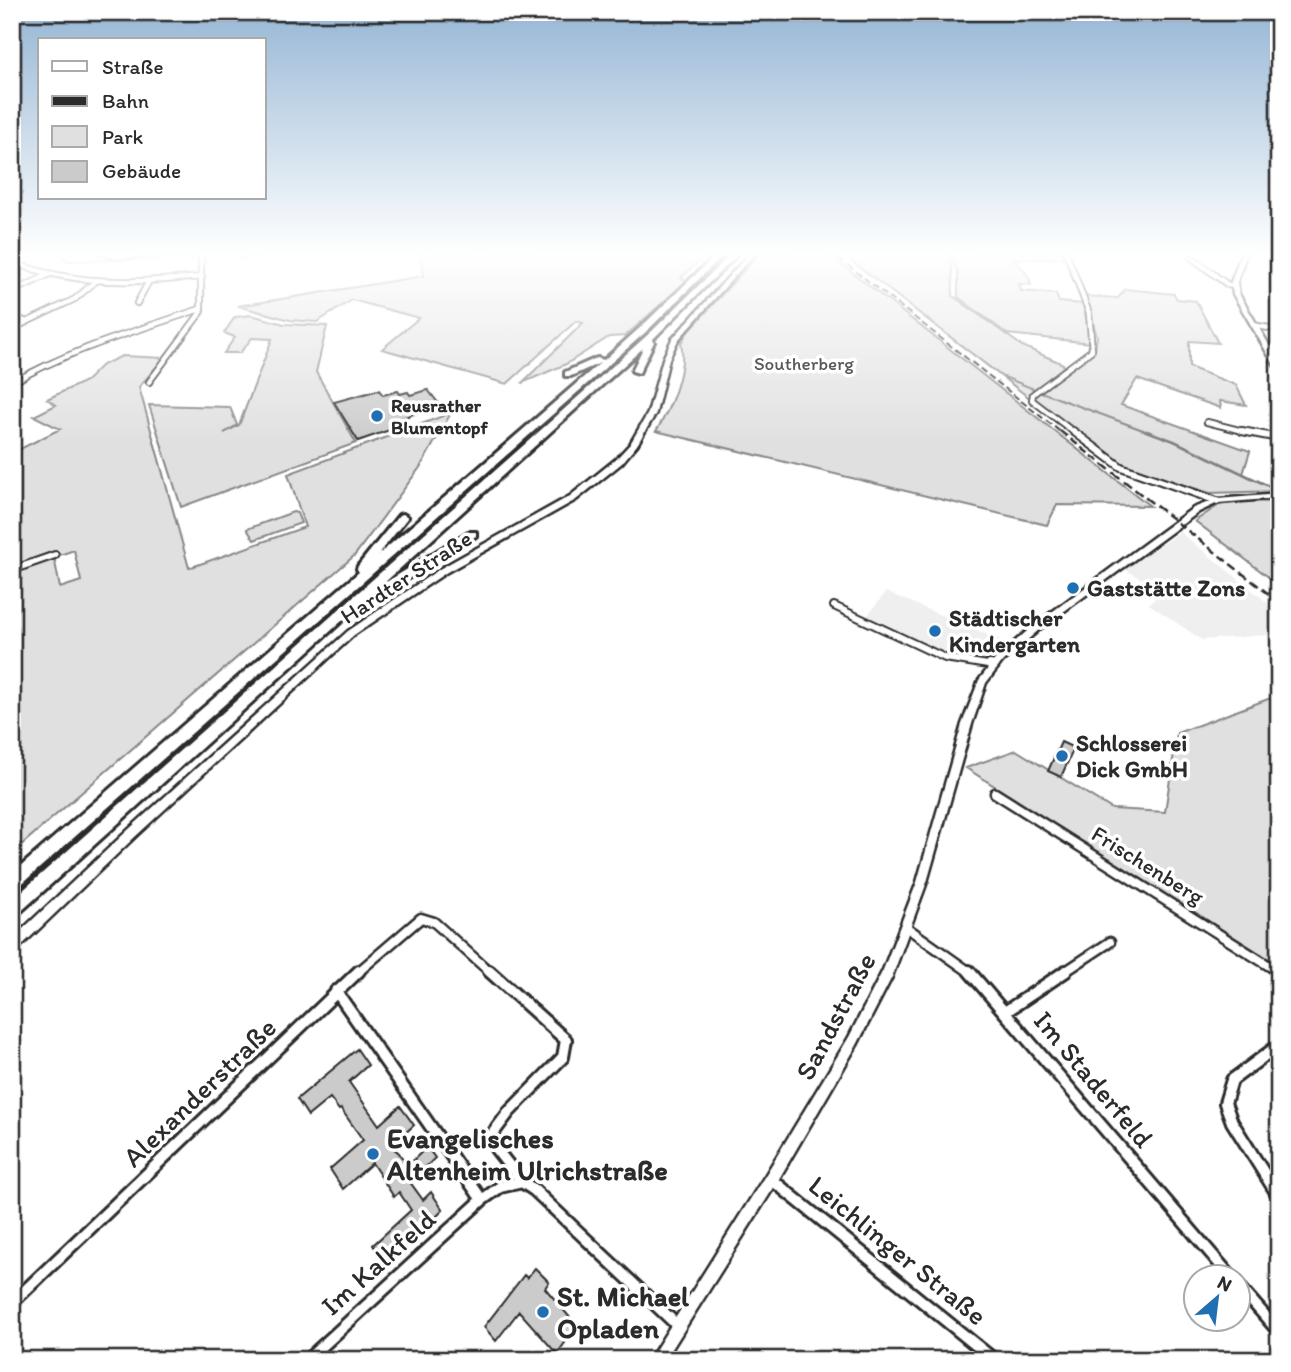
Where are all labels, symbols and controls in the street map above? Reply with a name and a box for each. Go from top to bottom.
legend [38,38,266,200]
text: Straße [102,54,163,79]
text: Bahn [102,88,149,113]
text: Park [102,124,144,149]
text: Gebäude [102,158,181,183]
park label: Southerberg [754,352,854,375]
place label: Reusrather Blumentopf [391,394,488,439]
marker: Reusrather Blumentopf [369,408,385,424]
street label: Hardter Straße [335,524,477,630]
place label: Gaststätte Zons [1087,574,1245,602]
marker: Gaststätte Zons [1065,580,1081,596]
place label: Städtischer Kindergarten [949,604,1081,658]
marker: Städtischer Kindergarten [927,623,943,639]
place label: Schlosserei Dick GmbH [1076,729,1188,783]
marker: Schlosserei Dick GmbH [1054,748,1070,764]
street label: Frischenberg [1087,819,1210,911]
street label: Sandstraße [787,947,883,1085]
street label: Im Staderfeld [1027,1004,1161,1155]
street label: Alexanderstraße [115,1010,283,1174]
place label: Evangelisches Altenheim Ulrichstraße [386,1121,668,1187]
marker: Evangelisches Altenheim Ulrichstraße [365,1146,381,1162]
street label: Leichlinger Straße [802,1168,994,1332]
street label: Im Kalkfeld [314,1202,442,1322]
north arrow [1182,1264,1252,1334]
text: N [1214,1270,1236,1297]
place label: St. Michael Opladen [557,1279,689,1345]
marker: St. Michael Opladen [535,1304,551,1320]

